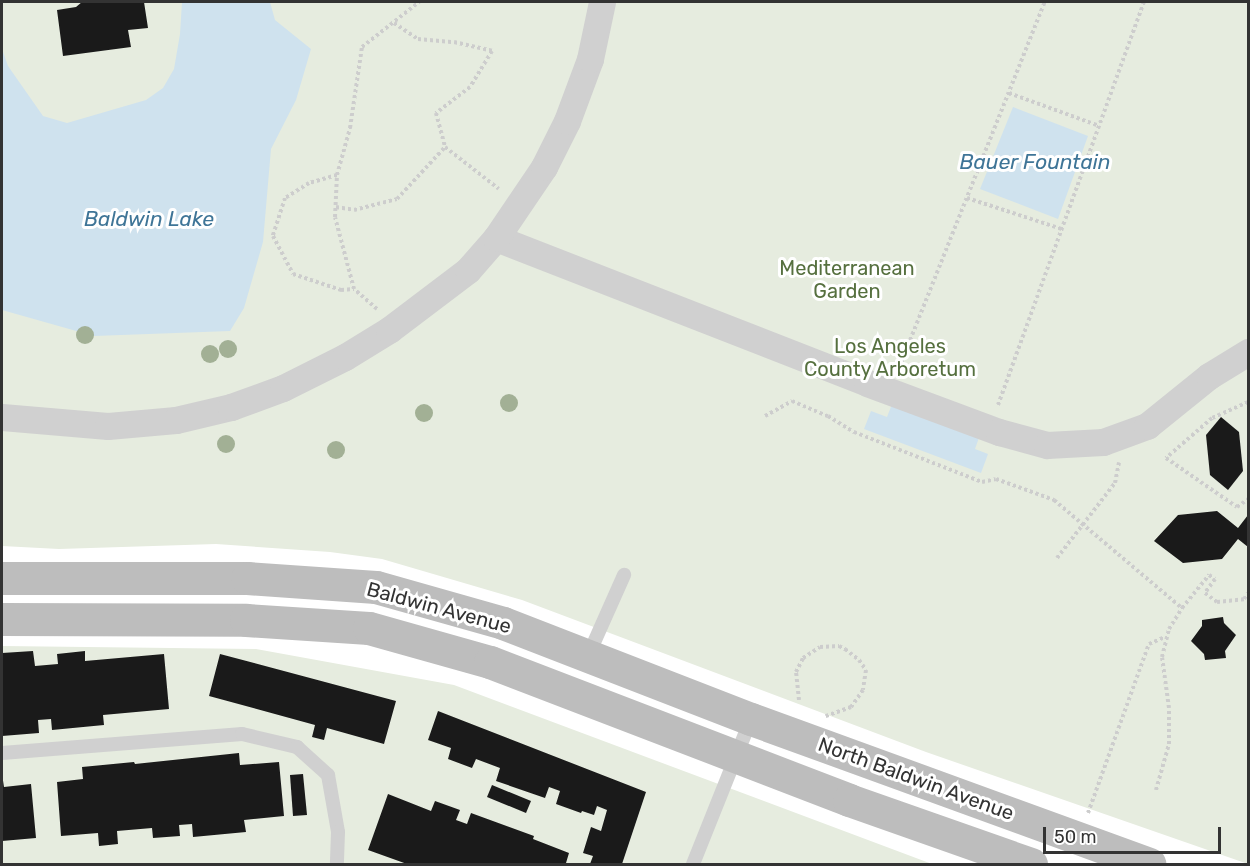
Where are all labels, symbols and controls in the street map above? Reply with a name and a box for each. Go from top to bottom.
water label: Bauer Fountain [959,149,1111,175]
water label: Baldwin Lake [84,206,214,232]
park label: Mediterranean Garden [779,256,915,303]
park label: Los Angeles County Arboretum [803,334,977,381]
street label: Baldwin Avenue [364,577,514,639]
street label: North Baldwin Avenue [815,732,1017,826]
scale bar [1046,815,1224,853]
text: 50 m [1054,826,1097,848]

